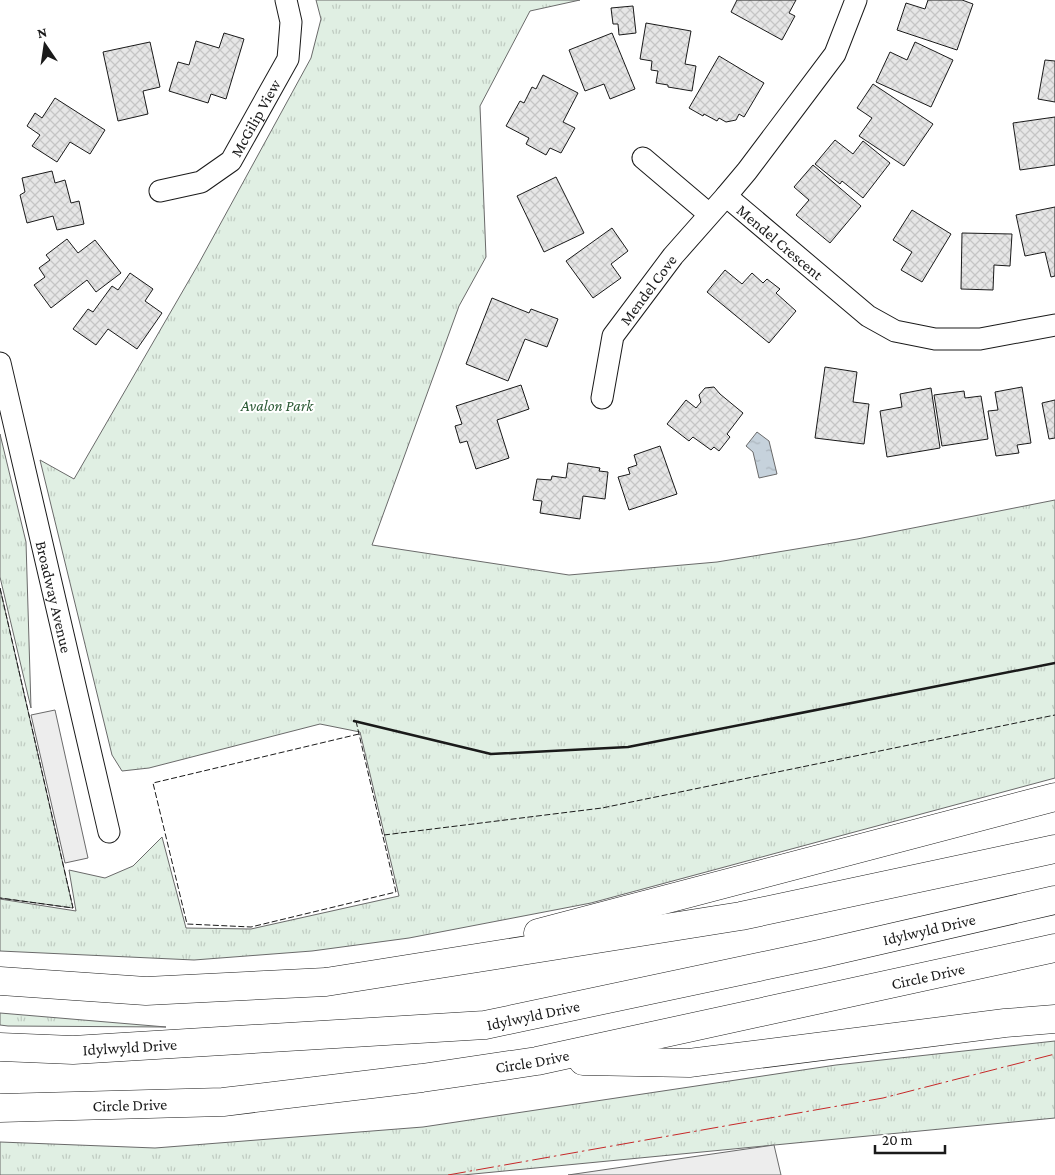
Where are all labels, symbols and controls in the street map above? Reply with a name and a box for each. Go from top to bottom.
north arrow [20,20,70,70]
text: N [36,23,49,41]
street label: McGilip View [227,76,284,159]
street label: Mendel Crescent [734,201,827,283]
street label: Mendel Cove [616,251,680,328]
park label: Avalon Park [240,397,314,414]
street label: Broadway Avenue [33,539,76,654]
street label: Idylwyld Drive [881,910,977,948]
street label: Circle Drive [890,959,966,992]
street label: Idylwyld Drive [485,997,581,1033]
street label: Idylwyld Drive [82,1035,178,1058]
street label: Circle Drive [494,1046,571,1076]
street label: Circle Drive [92,1095,167,1114]
scale bar [875,1122,945,1154]
text: 20 m [882,1132,913,1148]

